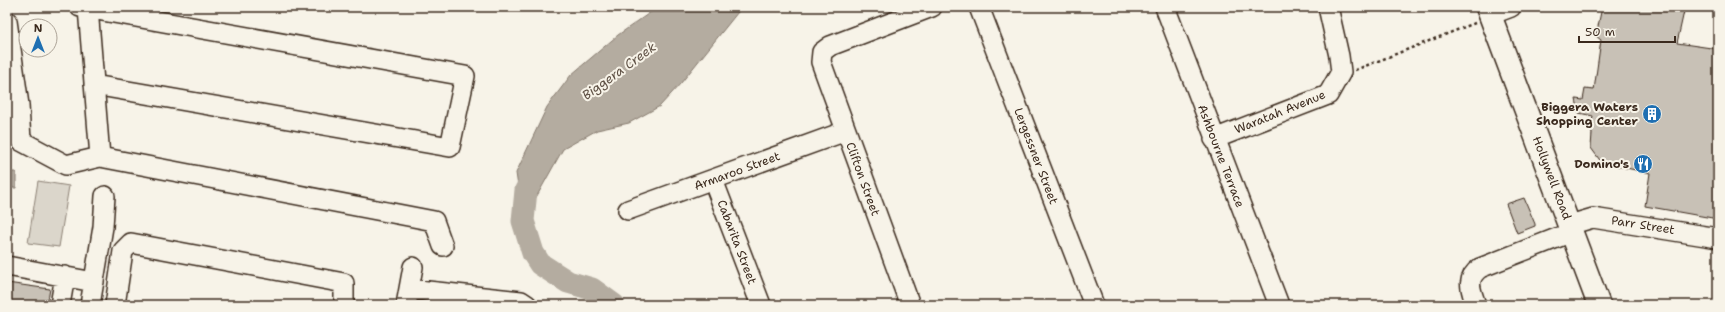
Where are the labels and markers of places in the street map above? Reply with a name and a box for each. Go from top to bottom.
place label: Biggera Waters Shopping Center [1536,99,1639,129]
building icon: Biggera Waters Shopping Center [1641,103,1663,125]
restaurant icon: Domino's [1632,153,1654,175]
place label: Domino's [1574,156,1629,172]

